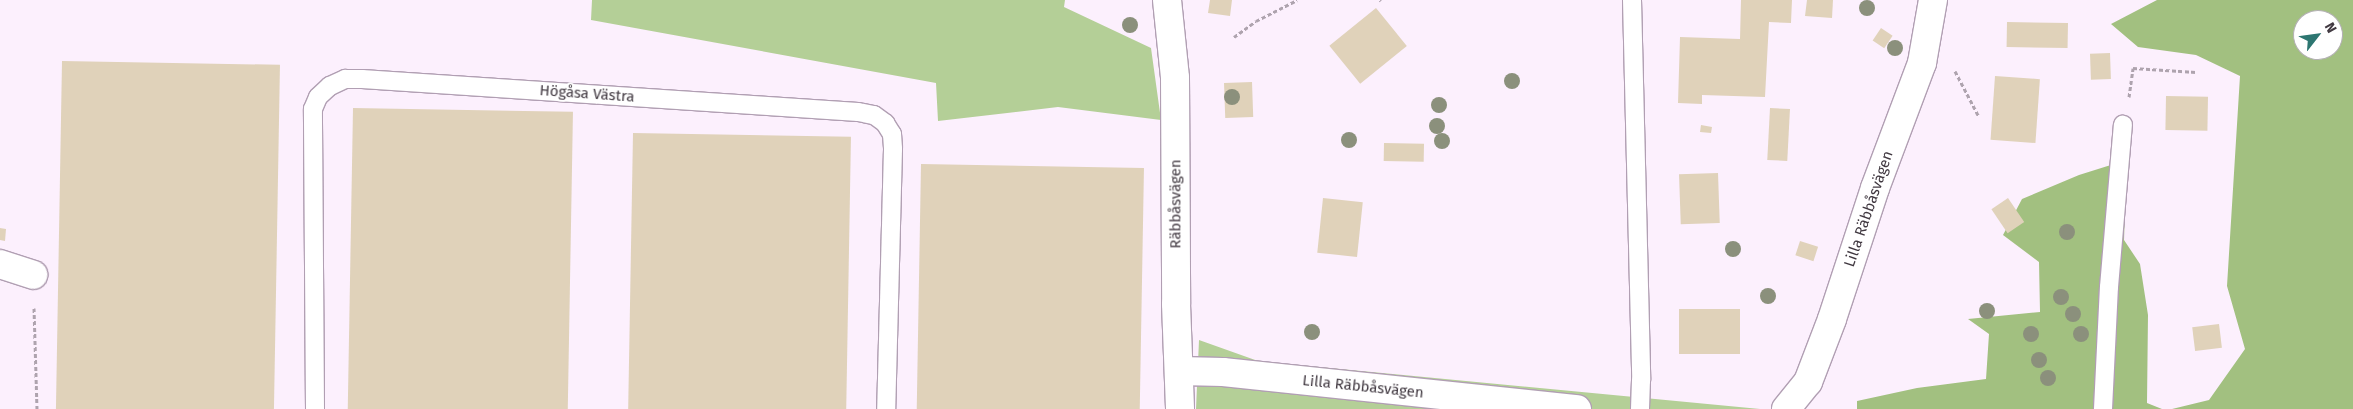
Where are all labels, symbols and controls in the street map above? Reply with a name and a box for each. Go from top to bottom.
north arrow [2293,10,2343,60]
text: N [2321,19,2340,36]
street label: Högåsa Västra [539,82,635,106]
street label: Lilla Räbbåsvägen [1841,149,1897,269]
street label: Räbbåsvägen [1167,159,1185,249]
street label: Lilla Räbbåsvägen [1302,372,1424,402]

